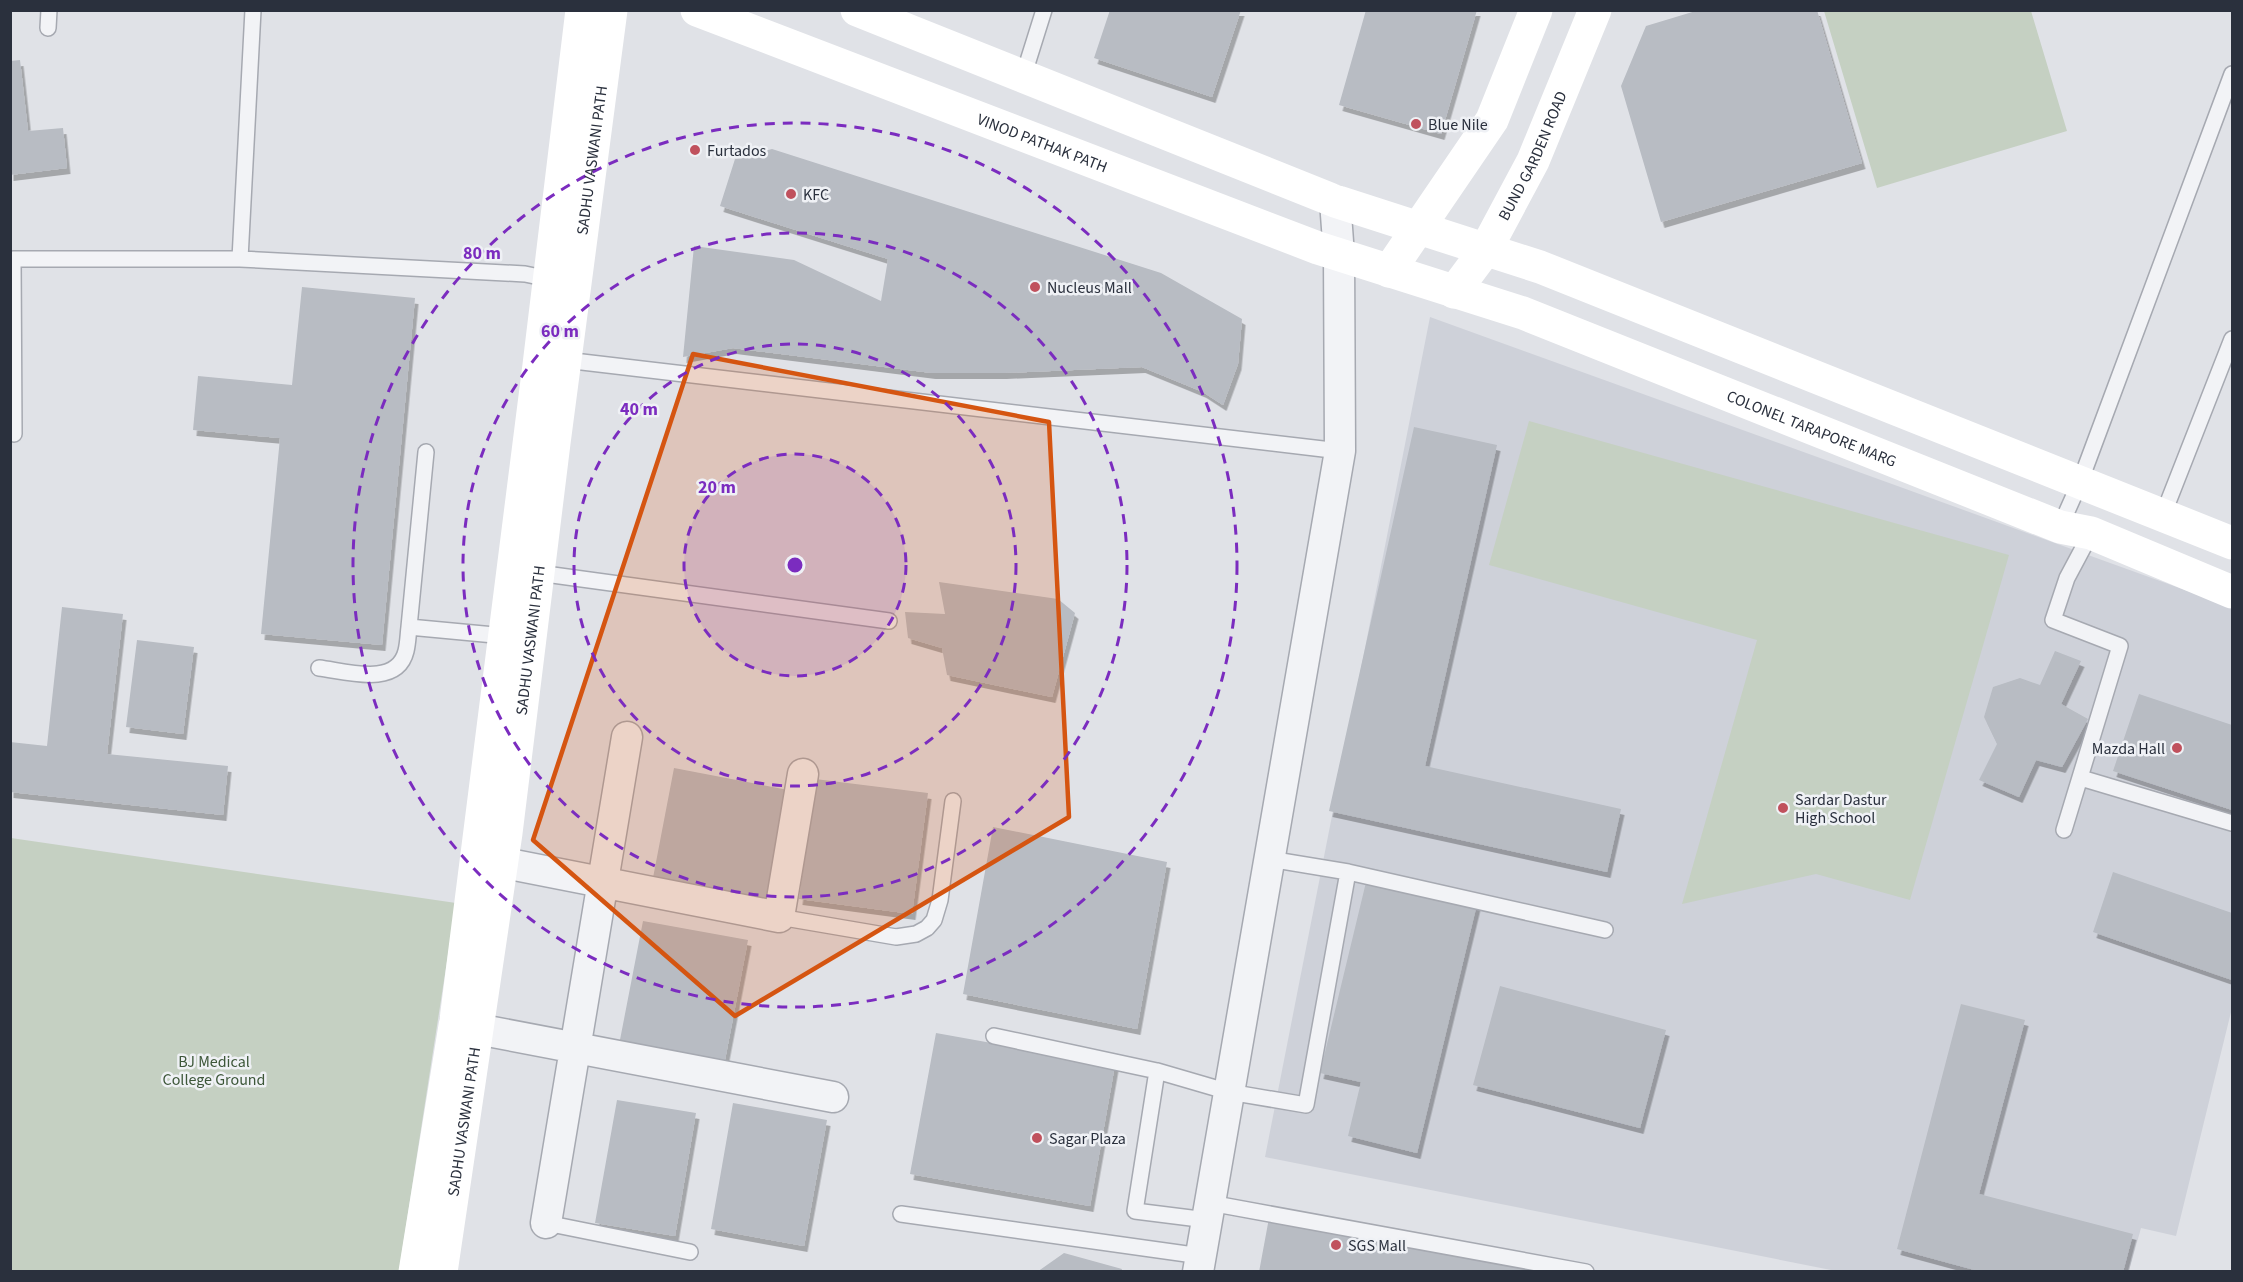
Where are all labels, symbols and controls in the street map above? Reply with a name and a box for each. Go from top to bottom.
street label: SADHU VASWANI PATH [571,84,613,236]
street label: BUND GARDEN ROAD [1493,88,1573,225]
street label: VINOD PATHAK PATH [974,108,1111,178]
place label: Blue Nile [1428,114,1488,136]
marker: Blue Nile [1409,117,1423,131]
place label: Furtados [707,140,767,162]
marker: Furtados [688,143,702,157]
place label: KFC [803,184,829,206]
marker: KFC [784,187,798,201]
text: 80 m [463,241,501,266]
place label: Nucleus Mall [1047,277,1132,299]
marker: Nucleus Mall [1028,280,1042,294]
text: 60 m [541,319,579,344]
street label: COLONEL TARAPORE MARG [1723,385,1900,473]
text: 40 m [620,397,658,422]
text: 20 m [698,475,736,500]
centre of rings [785,555,805,575]
street label: SADHU VASWANI PATH [511,564,551,716]
place label: Mazda Hall [2092,738,2165,760]
marker: Mazda Hall [2170,741,2184,755]
place label: Sardar Dastur High School [1795,789,1887,829]
marker: Sardar Dastur High School [1776,801,1790,815]
street label: SADHU VASWANI PATH [442,1046,486,1198]
park label: BJ Medical College Ground [163,1051,266,1091]
place label: Sagar Plaza [1049,1128,1126,1150]
marker: Sagar Plaza [1030,1131,1044,1145]
place label: SGS Mall [1348,1235,1406,1257]
marker: SGS Mall [1329,1238,1343,1252]

